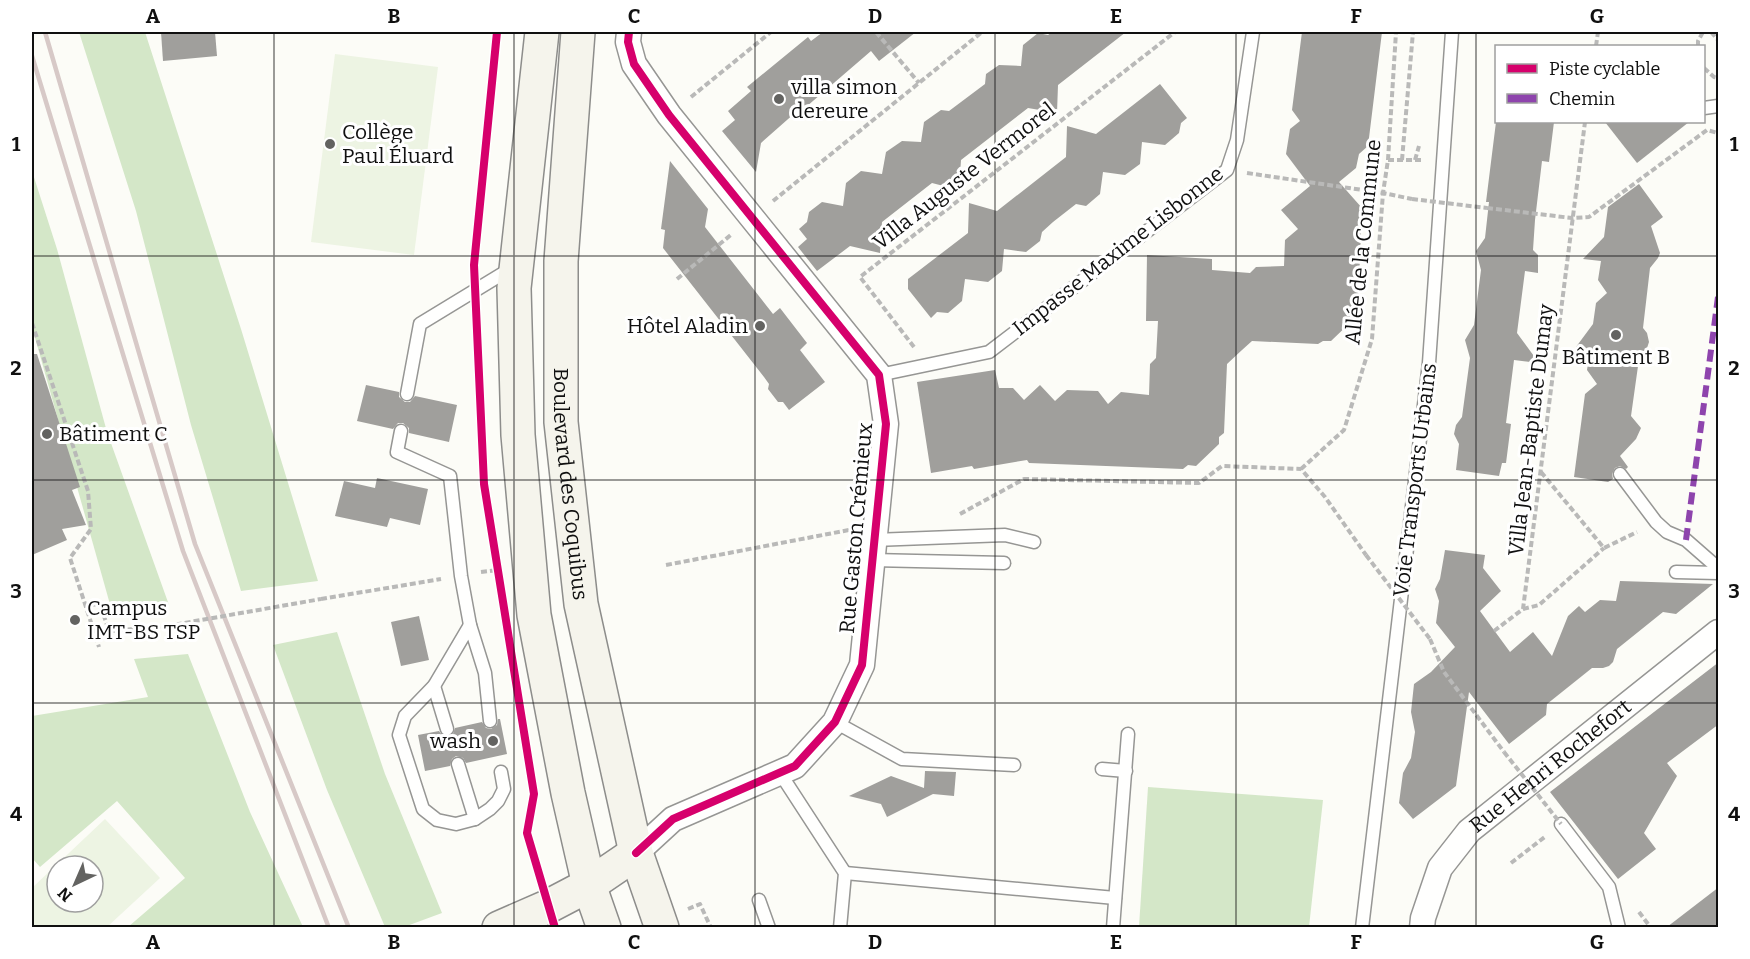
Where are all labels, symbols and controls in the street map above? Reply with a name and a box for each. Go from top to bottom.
text: A [146,4,161,28]
text: B [388,4,401,28]
text: C [628,4,640,28]
text: D [868,4,882,28]
text: E [1110,4,1122,28]
text: F [1350,4,1362,28]
text: G [1590,4,1604,28]
legend [1495,45,1705,123]
text: Piste cyclable [1549,58,1660,80]
place label: villa simon dereure [790,74,897,124]
text: Chemin [1549,88,1616,110]
marker: villa simon dereure [772,92,786,106]
street label: Villa Auguste Vermorel [868,97,1060,255]
place label: Collège Paul Éluard [342,119,454,169]
text: 1 [12,132,21,156]
text: 1 [1730,132,1739,156]
marker: Collège Paul Éluard [323,137,337,151]
street label: Allée de la Commune [1339,138,1387,346]
street label: Impasse Maxime Lisbonne [1007,161,1229,341]
street label: Villa Jean-Baptiste Dumay [1503,302,1559,558]
place label: Hôtel Aladin [627,313,748,339]
marker: Hôtel Aladin [753,319,767,333]
marker: Bâtiment B [1609,328,1623,342]
place label: Bâtiment B [1562,344,1670,370]
text: 2 [10,356,22,380]
text: 2 [1728,356,1740,380]
street label: Voie Transports Urbains [1388,361,1442,599]
street label: Boulevard des Coquibus [548,368,593,601]
place label: Bâtiment C [59,421,168,447]
street label: Rue Gaston Crémieux [834,421,878,634]
marker: Bâtiment C [40,427,54,441]
text: 3 [10,579,22,603]
text: 3 [1728,579,1740,603]
place label: Campus IMT-BS TSP [87,595,200,645]
marker: Campus IMT-BS TSP [68,613,82,627]
street label: Rue Henri Rochefort [1464,693,1637,838]
place label: wash [429,728,481,754]
marker: wash [486,734,500,748]
text: 4 [10,802,22,826]
text: 4 [1728,802,1740,826]
north arrow [45,854,105,914]
text: N [54,883,76,906]
text: A [146,930,161,954]
text: B [388,930,401,954]
text: C [628,930,640,954]
text: D [868,930,882,954]
text: E [1110,930,1122,954]
text: F [1350,930,1362,954]
text: G [1590,930,1604,954]

